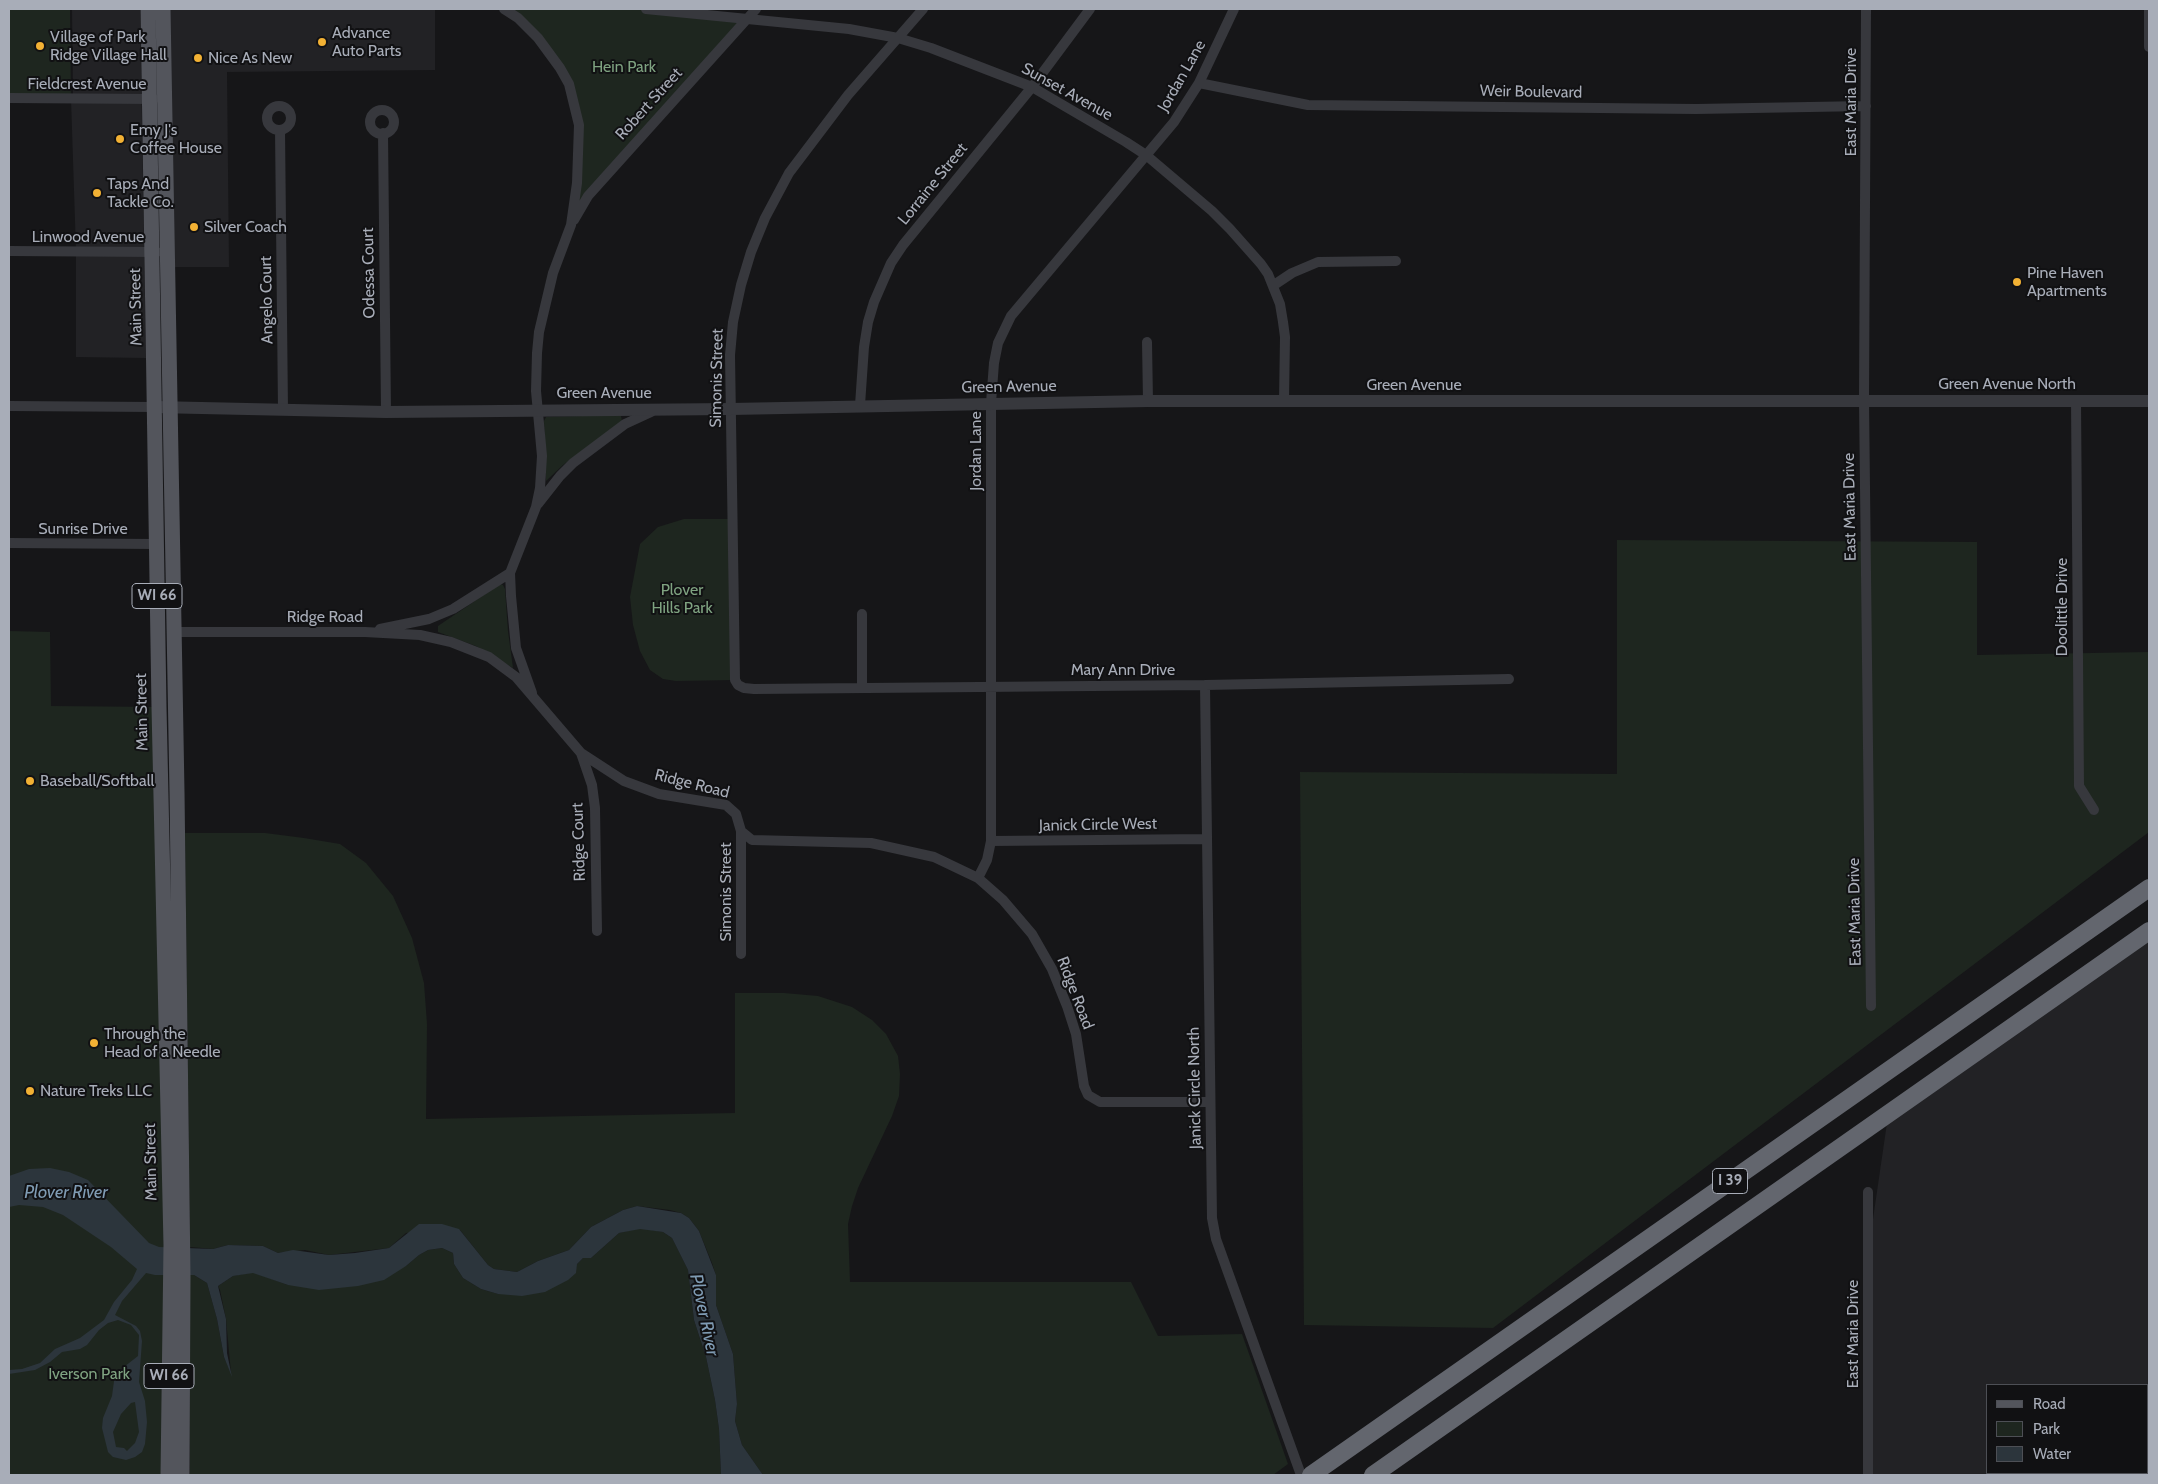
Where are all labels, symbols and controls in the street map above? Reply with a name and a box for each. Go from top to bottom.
place label: Advance Auto Parts [332,23,401,61]
place label: Village of Park Ridge Village Hall [50,27,167,65]
marker: Advance Auto Parts [316,36,328,48]
street label: Jordan Lane [1154,37,1210,115]
marker: Village of Park Ridge Village Hall [34,40,46,52]
place label: Nice As New [208,48,292,68]
street label: East Maria Drive [1841,48,1861,156]
marker: Nice As New [192,52,204,64]
park label: Hein Park [592,57,656,77]
street label: Sunset Avenue [1018,59,1116,125]
street label: Robert Street [612,64,686,144]
street label: Fieldcrest Avenue [27,74,147,94]
street label: Weir Boulevard [1480,82,1582,102]
place label: Emy J's Coffee House [130,120,222,158]
marker: Emy J's Coffee House [114,133,126,145]
street label: Lorraine Street [894,139,972,229]
place label: Taps And Tackle Co. [107,174,174,212]
marker: Taps And Tackle Co. [91,187,103,199]
place label: Silver Coach [204,217,287,237]
marker: Silver Coach [188,221,200,233]
street label: Linwood Avenue [32,227,144,247]
street label: Odessa Court [359,227,379,319]
street label: Angelo Court [257,256,277,344]
place label: Pine Haven Apartments [2027,263,2107,301]
street label: Main Street [126,268,146,346]
marker: Pine Haven Apartments [2011,276,2023,288]
street label: Simonis Street [707,328,727,428]
street label: Green Avenue North [1938,374,2076,394]
street label: Green Avenue [1366,375,1462,395]
street label: Green Avenue [961,377,1057,397]
street label: Green Avenue [556,383,652,403]
street label: Jordan Lane [966,411,986,491]
street label: East Maria Drive [1839,453,1861,561]
street label: Sunrise Drive [38,519,128,539]
street label: Doolittle Drive [2052,558,2072,656]
park label: Plover Hills Park [651,580,713,618]
road number: WI 66 [132,584,182,608]
street label: Ridge Road [287,607,363,627]
street label: Mary Ann Drive [1071,660,1175,680]
street label: Main Street [132,673,152,751]
street label: Ridge Road [653,765,731,803]
place label: Baseball/Softball [40,771,154,791]
marker: Baseball/Softball [24,775,36,787]
street label: Ridge Court [568,802,590,882]
street label: Janick Circle West [1039,814,1157,836]
street label: Simonis Street [716,842,736,942]
street label: East Maria Drive [1844,858,1866,966]
street label: Ridge Road [1052,954,1098,1032]
place label: Through the Head of a Needle [104,1024,221,1062]
street label: Janick Circle North [1184,1027,1206,1149]
marker: Through the Head of a Needle [88,1037,100,1049]
place label: Nature Treks LLC [40,1081,152,1101]
marker: Nature Treks LLC [24,1085,36,1097]
street label: Main Street [141,1123,161,1201]
road number: I 39 [1712,1168,1748,1194]
water label: Plover River [24,1182,108,1204]
water label: Plover River [685,1272,723,1358]
street label: East Maria Drive [1843,1280,1863,1388]
park label: Iverson Park [48,1364,130,1384]
road number: WI 66 [144,1364,194,1388]
legend [1986,1384,2148,1474]
text: Road [2033,1395,2066,1413]
text: Park [2033,1420,2060,1438]
text: Water [2033,1445,2071,1463]

